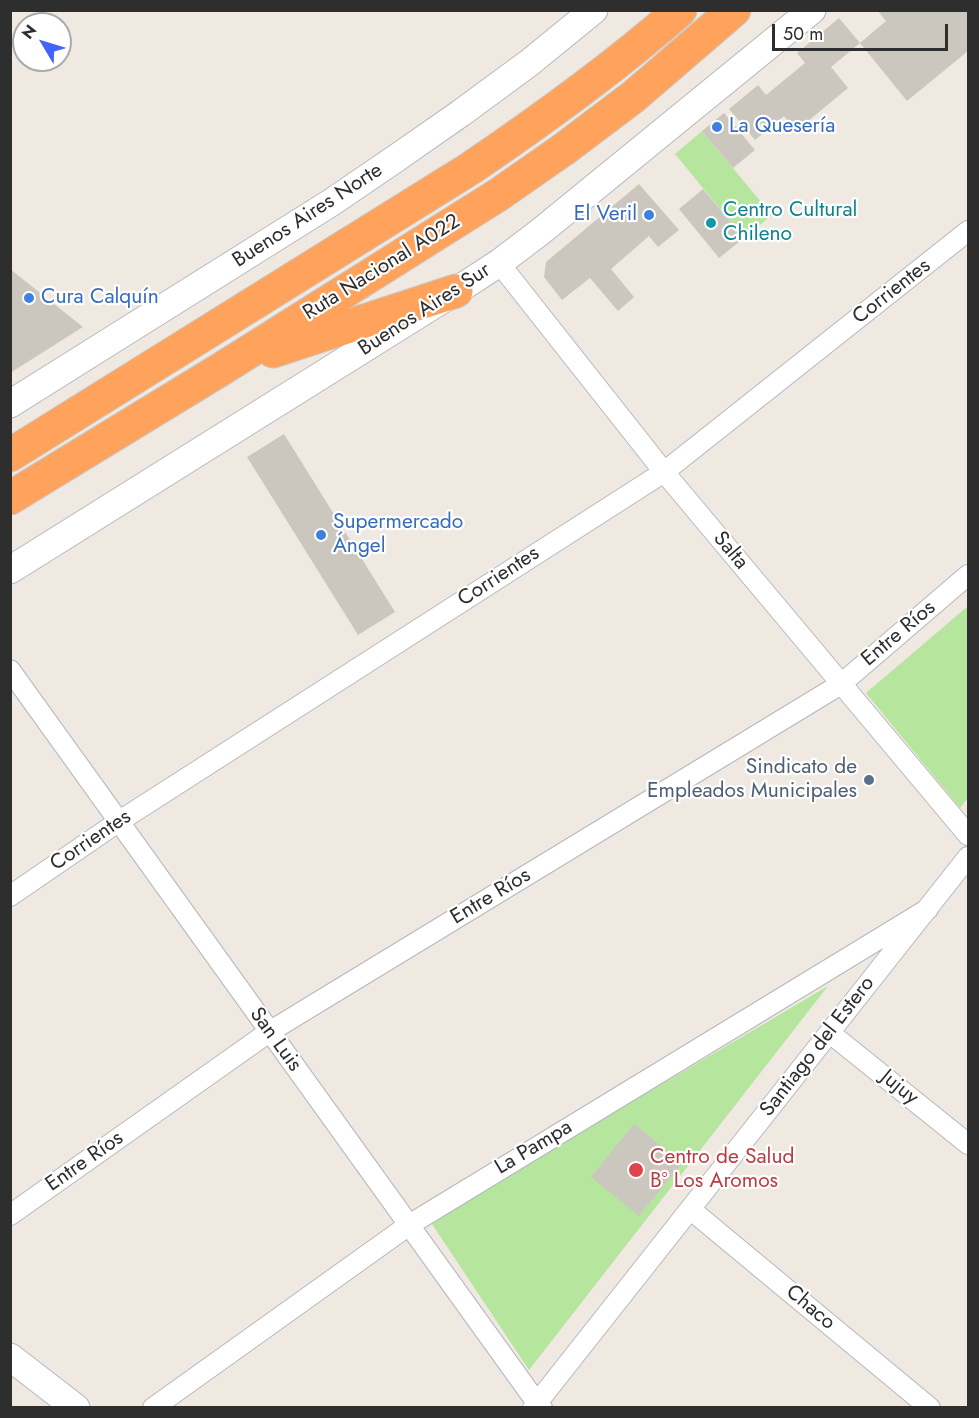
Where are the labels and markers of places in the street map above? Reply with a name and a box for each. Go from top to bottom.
place label: La Quesería [729,114,835,140]
marker: La Quesería [710,120,724,134]
place label: Centro Cultural Chileno [723,198,857,248]
place label: El Veril [574,202,637,228]
marker: El Veril [642,208,656,222]
marker: Centro Cultural Chileno [704,216,718,230]
place label: Cura Calquín [41,285,159,311]
marker: Cura Calquín [22,291,36,305]
place label: Supermercado Ángel [333,510,463,560]
marker: Supermercado Ángel [314,528,328,542]
place label: Sindicato de Empleados Municipales [647,755,857,805]
marker: Sindicato de Empleados Municipales [862,773,876,787]
place label: Centro de Salud B° Los Aromos [650,1145,794,1195]
marker: Centro de Salud B° Los Aromos [627,1161,645,1179]

